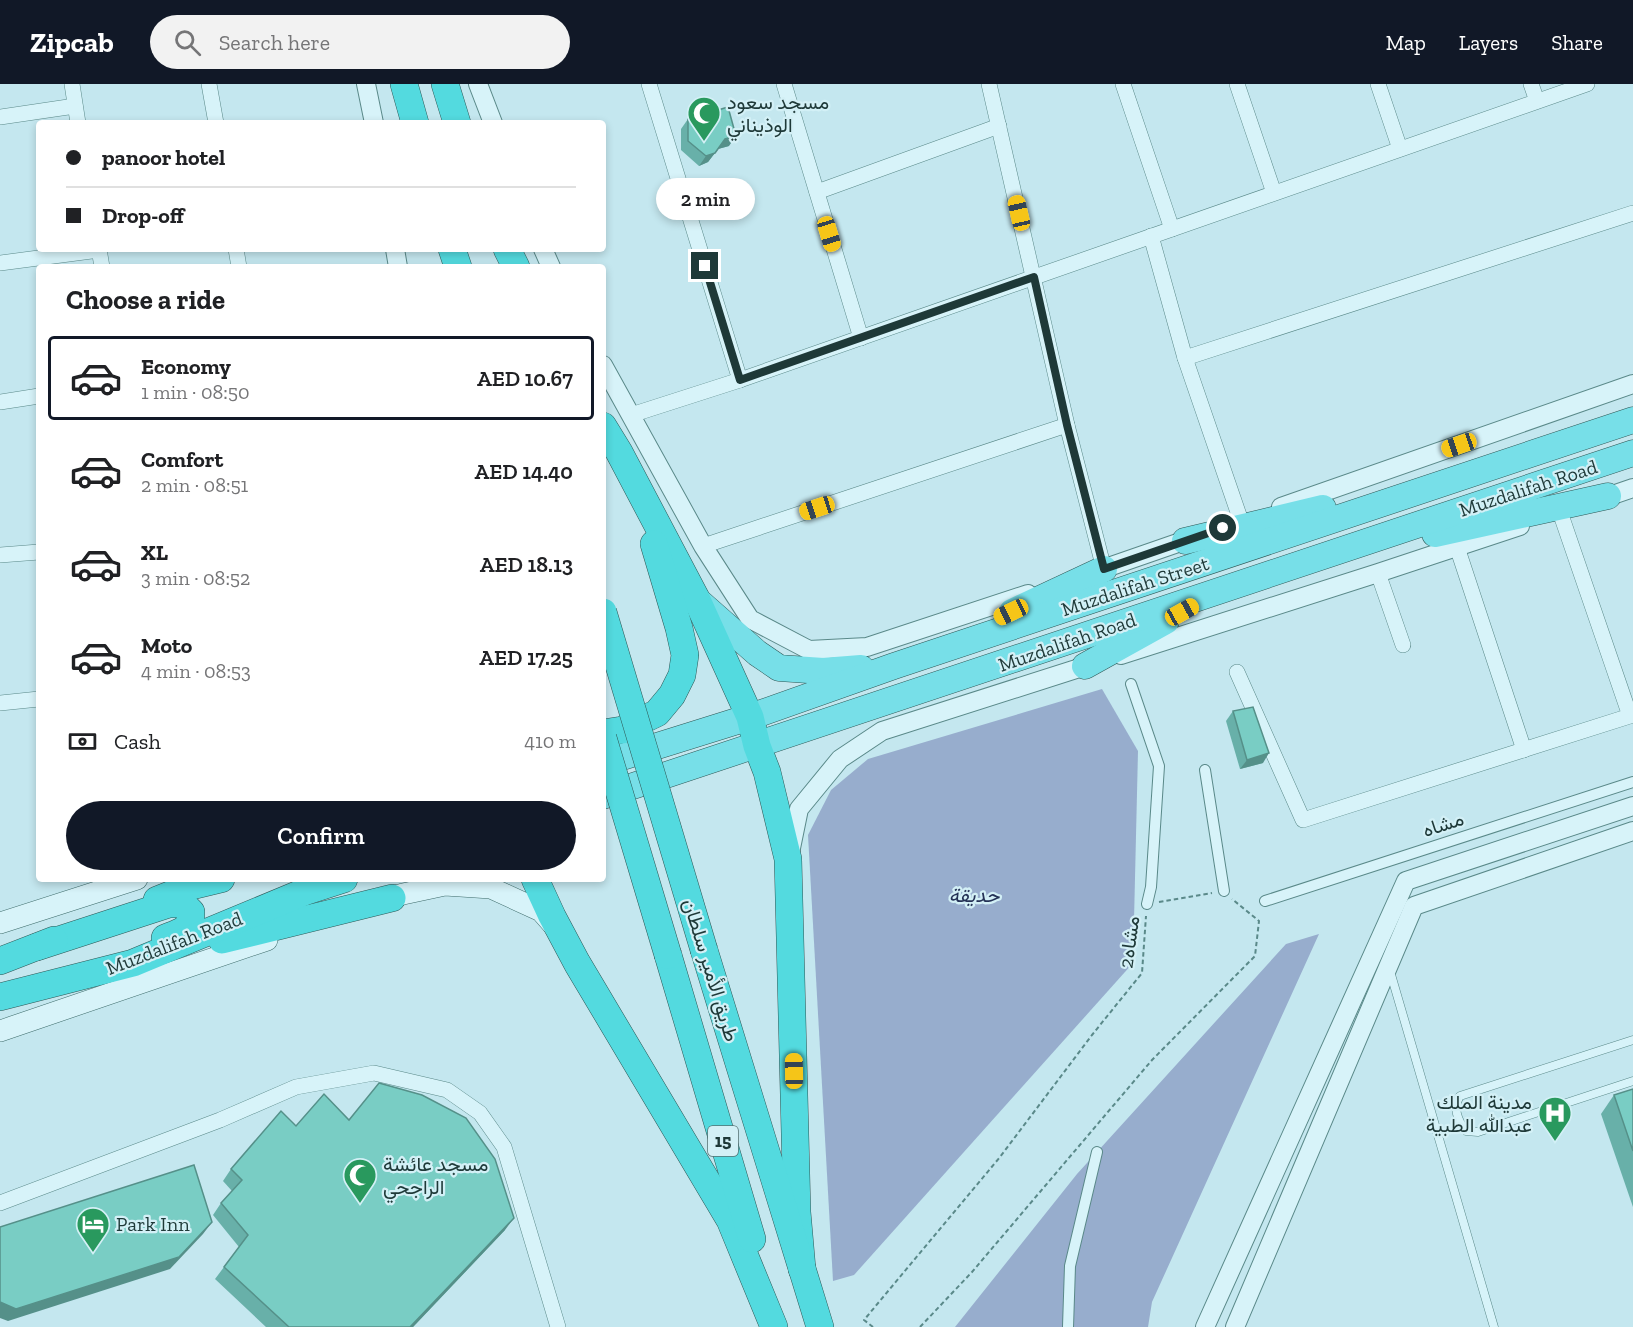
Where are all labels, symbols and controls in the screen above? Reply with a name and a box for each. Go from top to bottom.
search box [150,15,570,69]
text: Zipcab [30,26,114,59]
icon: search [171,26,204,59]
text: Search here [219,29,330,56]
text: Map [1386,30,1426,55]
text: Layers [1459,30,1518,55]
text: Share [1551,30,1603,55]
place label: مسجد سعود الوذيناني [727,90,829,142]
mosque icon: مسجد سعود الوذيناني [686,95,722,142]
text: panoor hotel [102,144,225,171]
callout: 2 min [656,179,754,221]
text: 2 min [681,187,730,211]
car [1006,193,1032,233]
text: Drop-off [102,202,184,229]
car [815,214,843,254]
route end [691,252,718,279]
text: Choose a ride [66,284,225,316]
icon: car [69,351,123,405]
text: Economy [141,353,231,380]
text: AED 10.67 [477,365,573,392]
text: 1 min · 08:50 [141,380,250,404]
car [1439,431,1479,459]
icon: car [69,444,123,498]
text: Comfort [141,446,223,473]
street label: Muzdalifah Road [1456,454,1600,522]
text: AED 14.40 [475,458,573,485]
text: 2 min · 08:51 [141,473,248,497]
car [797,494,837,522]
route start [1209,514,1236,541]
icon: car [69,537,123,591]
text: XL [141,539,168,566]
text: AED 18.13 [480,551,573,578]
street label: Muzdalifah Street [1058,551,1212,621]
text: 3 min · 08:52 [141,566,250,590]
car [1162,595,1202,629]
car [991,596,1031,628]
street label: Muzdalifah Road [995,607,1139,677]
icon: car [69,630,123,684]
text: Moto [141,632,192,659]
text: AED 17.25 [479,644,573,671]
text: 4 min · 08:53 [141,659,251,683]
icon: cash [66,725,99,758]
text: Cash [114,728,161,755]
text: 410 m [524,729,576,753]
button: Confirm [66,801,576,870]
street label: مشاه [1419,806,1467,842]
park label: حديقة [949,883,1000,907]
street label: طريق الأمير سلطان [677,896,744,1045]
street label: Muzdalifah Road [103,906,245,980]
street label: مشاه2 [1113,914,1145,970]
car [785,1053,803,1089]
place label: مدينة الملك عبدالله الطبية [1426,1090,1532,1137]
hospital icon: مدينة الملك عبدالله الطبية [1537,1095,1573,1142]
road number: 15 [708,1126,738,1156]
place label: مسجد عائشة الراجحي [383,1152,488,1204]
mosque icon: مسجد عائشة الراجحي [342,1157,378,1204]
hotel icon: Park Inn [75,1206,111,1253]
place label: Park Inn [116,1212,190,1236]

